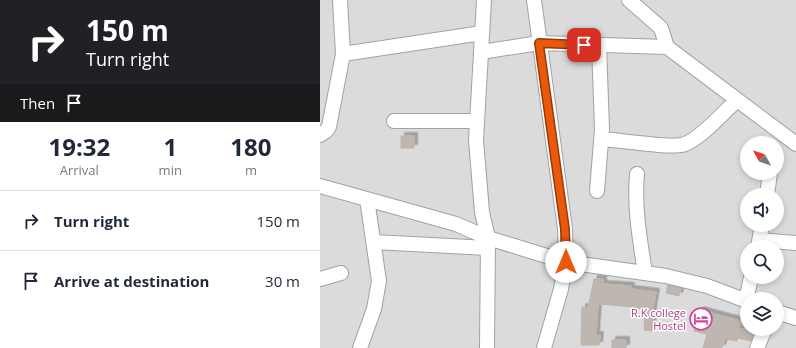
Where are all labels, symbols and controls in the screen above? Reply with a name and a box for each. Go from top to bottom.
text: 150 m [86,11,169,49]
icon: right [20,16,72,68]
pin [567,28,601,62]
icon: arrive [573,34,595,56]
text: Turn right [86,47,169,71]
icon: arrive [63,92,85,114]
text: Then [20,93,55,113]
text: 19:32 [48,130,110,163]
text: 1 [163,130,177,163]
text: 180 [230,130,272,163]
north arrow [740,136,784,180]
map controls [740,136,784,336]
text: Arrival [60,161,99,179]
text: min [159,161,182,179]
text: m [245,161,257,179]
button: sound [740,188,784,232]
icon: right [20,210,42,232]
text: Turn right [54,211,129,231]
text: 150 m [256,211,300,231]
button: search [740,240,784,284]
position arrow [545,241,587,283]
icon: arrive [20,270,42,292]
text: Arrive at destination [54,271,209,291]
text: 30 m [265,271,300,291]
button: layers [740,292,784,336]
place label: R.K college Hostel [631,305,686,333]
hotel icon: R.K college Hostel [688,306,714,332]

